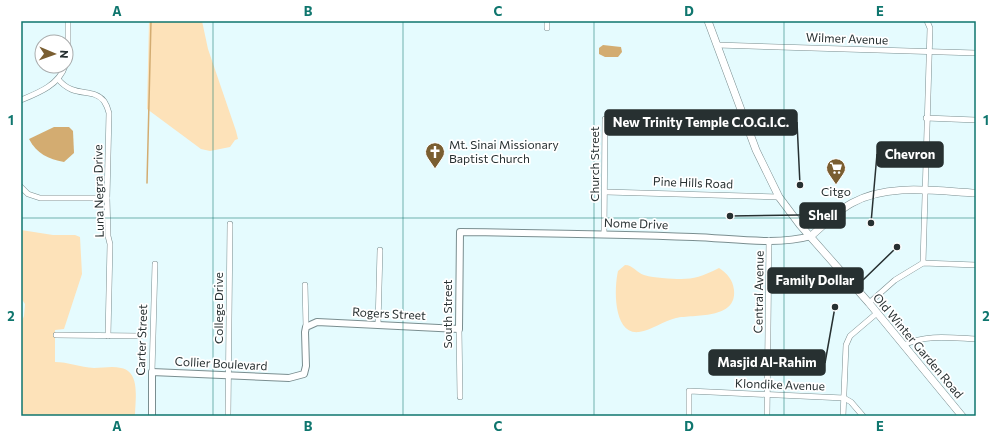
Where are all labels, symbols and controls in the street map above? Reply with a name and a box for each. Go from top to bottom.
text: A [112,3,122,19]
text: B [304,3,313,19]
text: C [494,3,503,19]
text: D [684,3,694,19]
text: E [876,3,884,19]
street label: Wilmer Avenue [806,30,888,46]
north arrow [34,34,74,74]
text: N [58,50,71,59]
callout: New Trinity Temple C.O.G.I.C. [605,110,797,135]
text: 1 [8,112,14,128]
text: 1 [983,112,989,128]
text: New Trinity Temple C.O.G.I.C. [613,114,789,130]
street label: Church Street [587,126,601,202]
place label: Mt. Sinai Missionary Baptist Church [449,137,559,165]
church icon: Mt. Sinai Missionary Baptist Church [424,141,446,169]
callout: Chevron [877,142,943,167]
street label: Luna Negra Drive [90,144,106,238]
text: Chevron [885,146,935,162]
supermarket icon: Citgo [825,157,847,185]
street label: Pine Hills Road [653,174,733,190]
place label: Citgo [821,184,851,198]
callout: Shell [800,203,845,228]
text: Shell [808,207,838,223]
street label: Nome Drive [604,215,668,231]
street label: Central Avenue [750,251,766,333]
callout: Family Dollar [768,268,863,293]
street label: College Drive [211,272,225,344]
text: Family Dollar [776,272,855,288]
street label: South Street [440,279,454,348]
street label: Old Winter Garden Road [871,290,967,401]
street label: Carter Street [133,304,149,376]
street label: Rogers Street [352,304,426,322]
text: 2 [7,308,15,324]
text: 2 [982,308,990,324]
callout: Masjid Al-Rahim [709,350,825,375]
street label: Collier Boulevard [174,354,268,372]
text: Masjid Al-Rahim [717,354,817,370]
street label: Klondike Avenue [735,375,825,393]
text: A [112,418,122,434]
text: B [304,418,313,434]
text: C [494,418,503,434]
text: D [684,418,694,434]
text: E [876,418,884,434]

